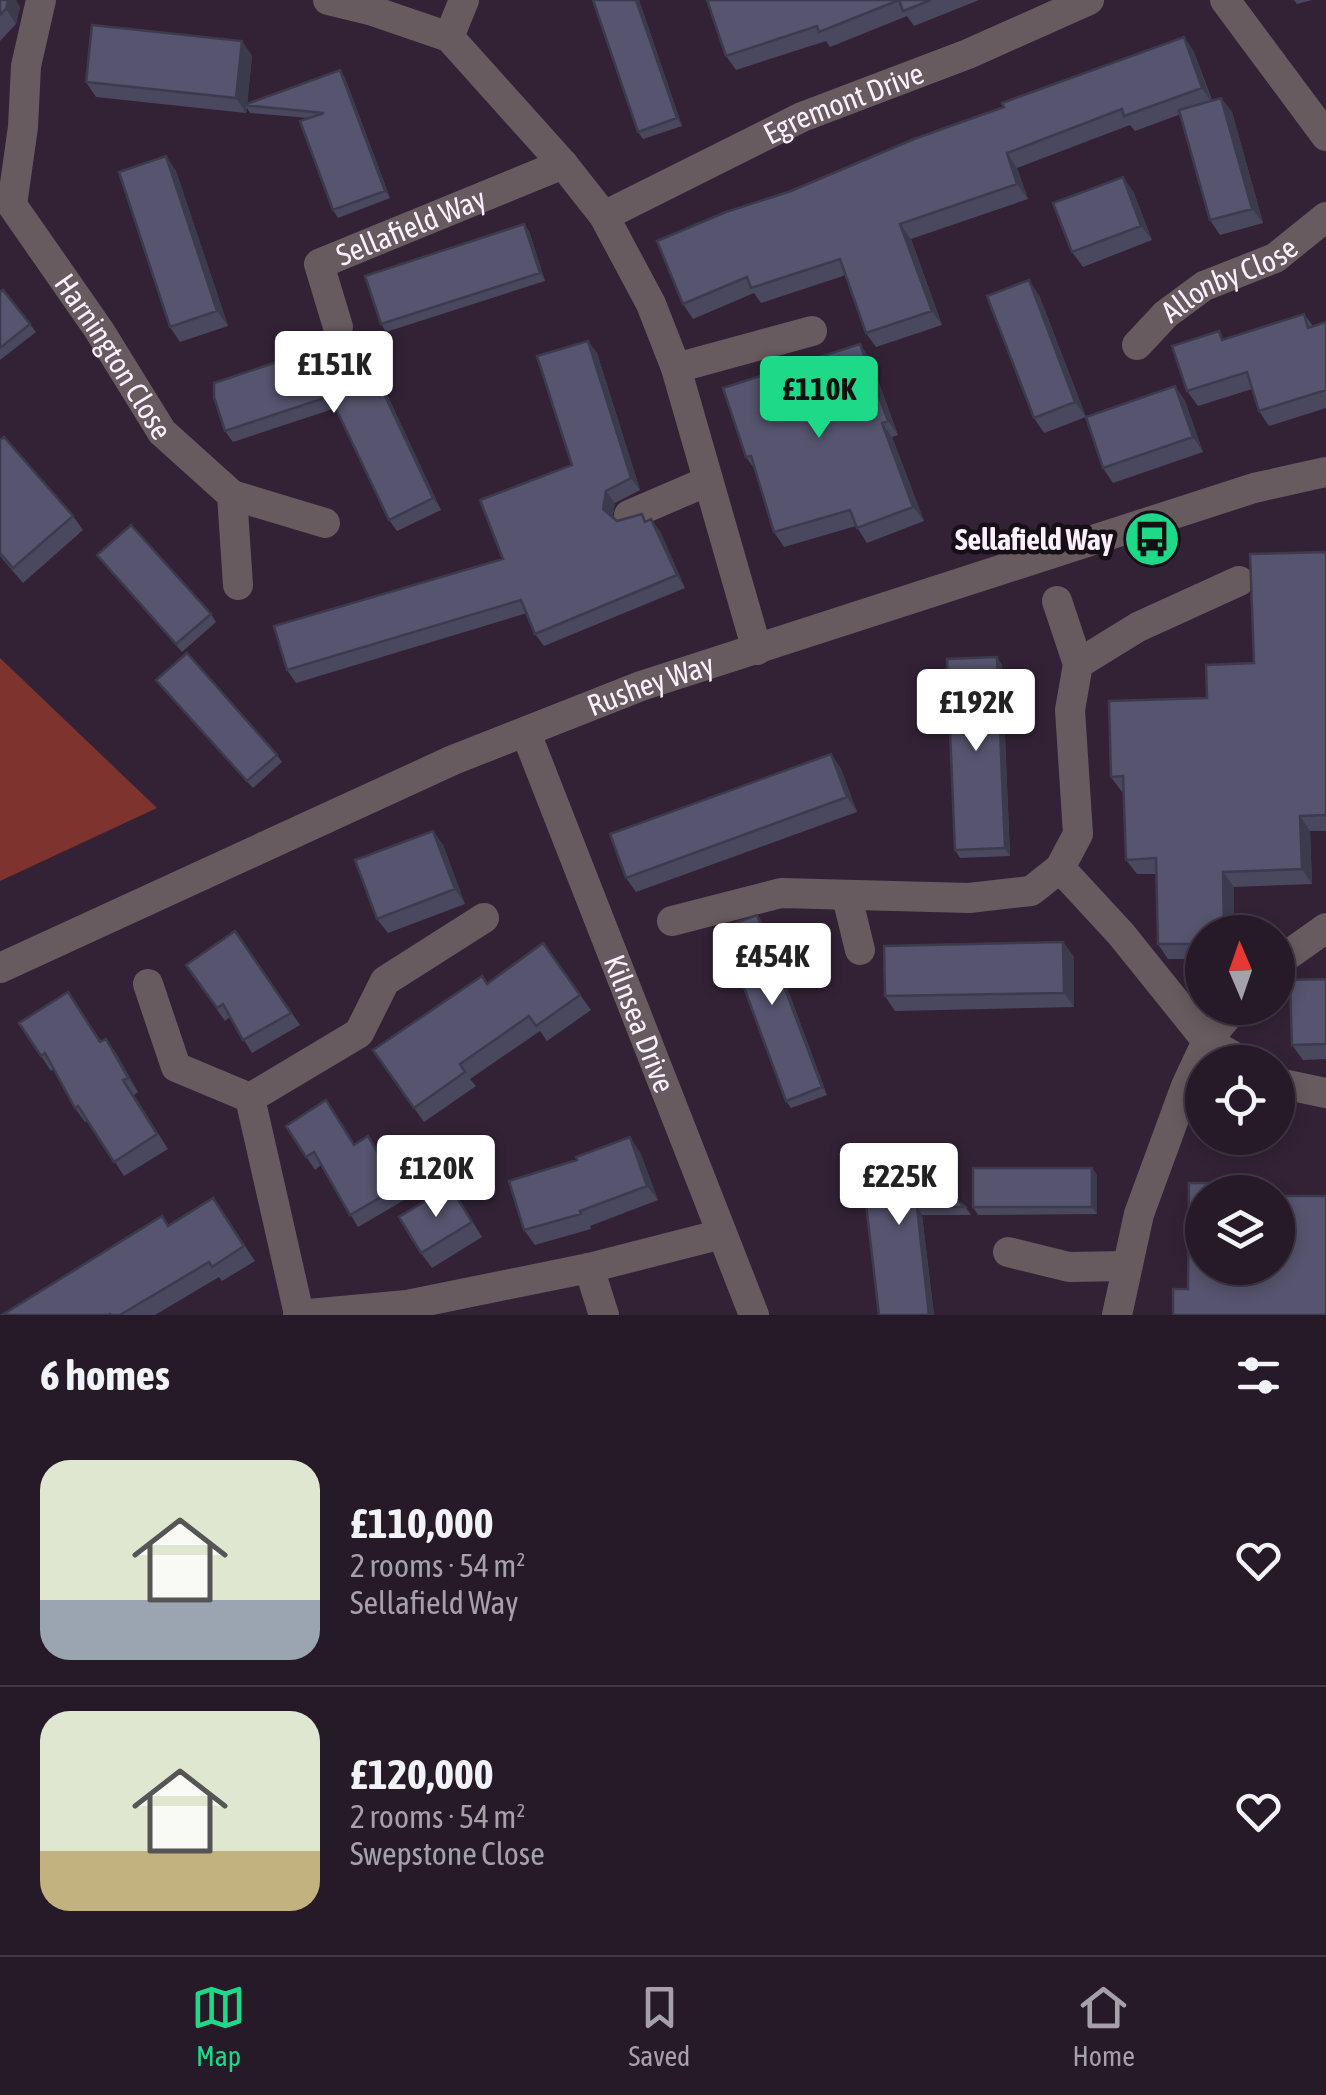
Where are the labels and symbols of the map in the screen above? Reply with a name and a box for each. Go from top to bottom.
street label: Egremont Drive [758,56,928,151]
street label: Sellafield Way [331,181,490,272]
street label: Allonby Close [1154,230,1304,329]
street label: Harnington Close [48,267,179,445]
pin: £151K [264,331,404,416]
pin: £110K [749,356,889,441]
bus stop icon: Sellafield Way [1122,509,1182,569]
place label: Sellafield Way [955,522,1114,556]
street label: Rushey Way [582,647,718,722]
pin: £192K [906,669,1046,754]
north arrow [1185,915,1295,1025]
pin: £454K [702,923,842,1008]
street label: Kilnsea Drive [598,950,682,1097]
pin: £120K [366,1135,506,1220]
pin: £225K [829,1143,969,1228]

